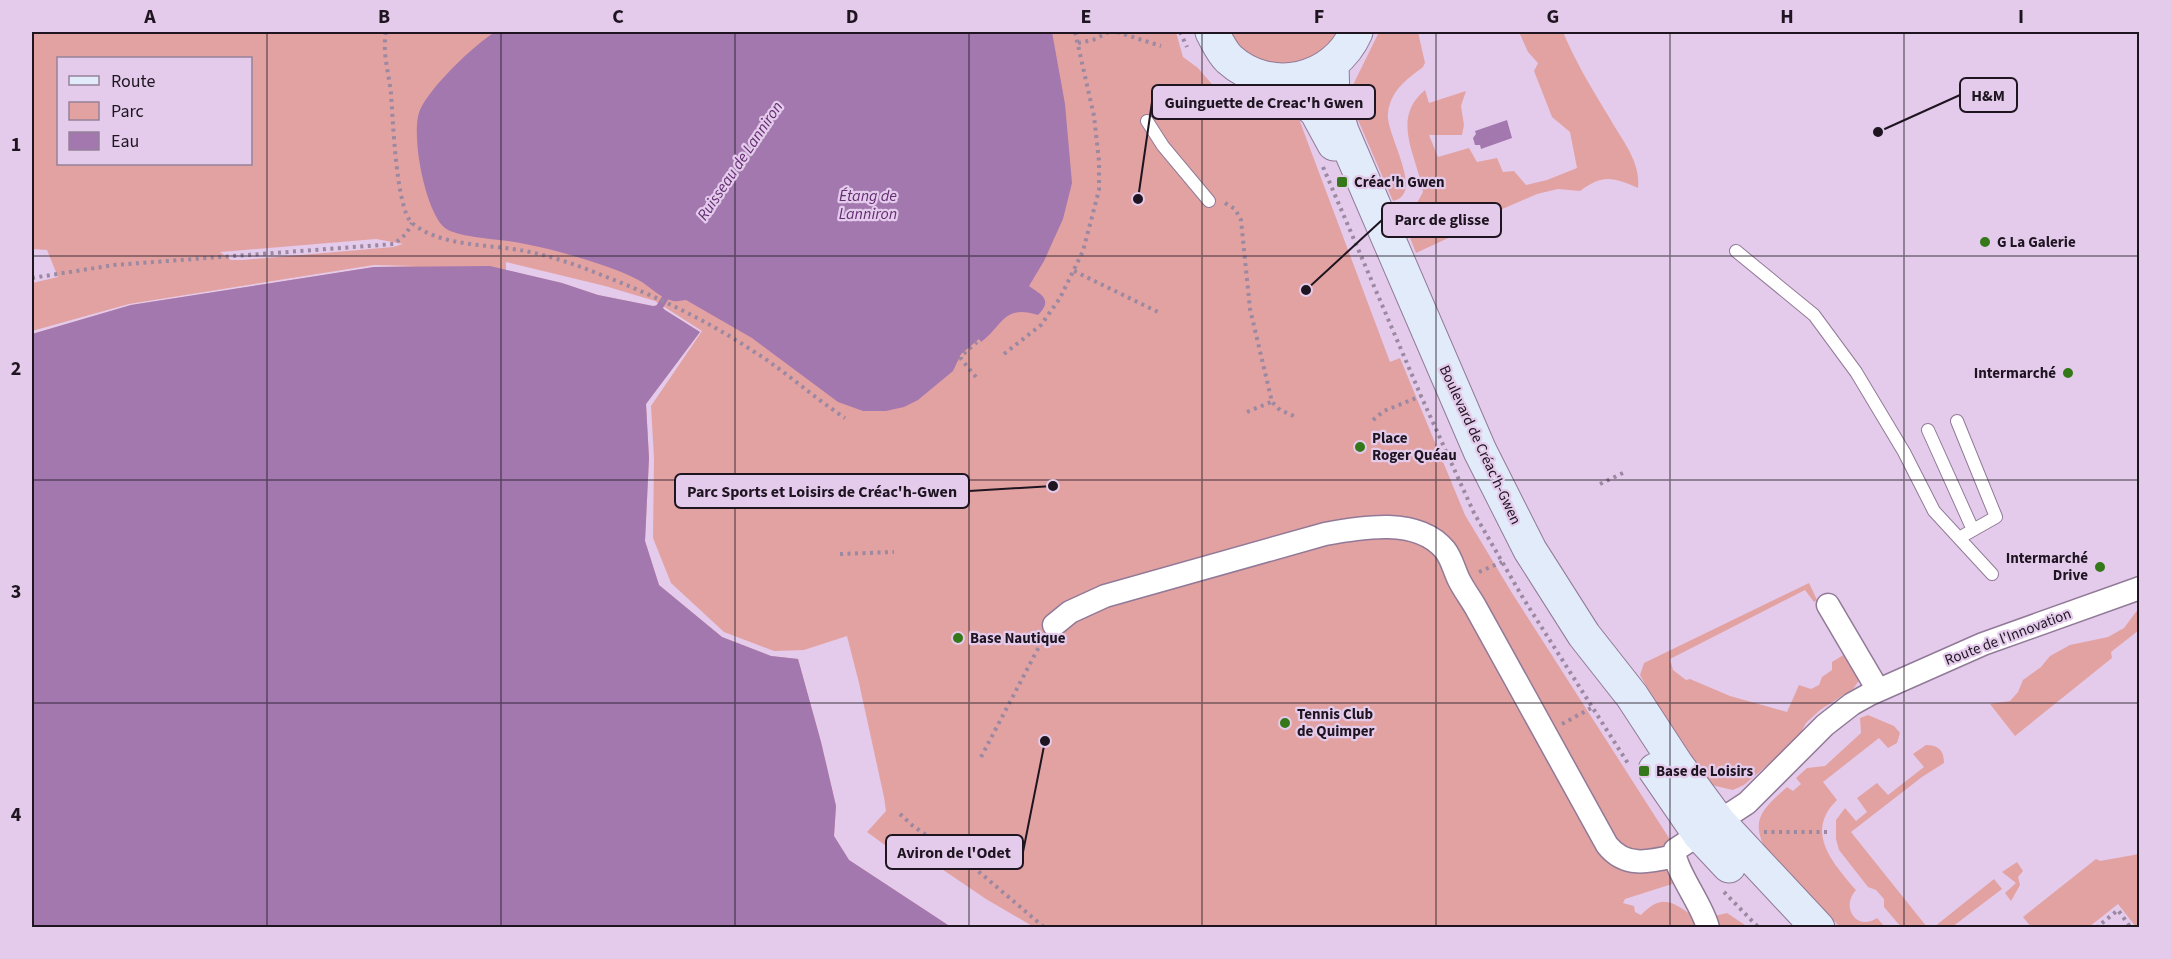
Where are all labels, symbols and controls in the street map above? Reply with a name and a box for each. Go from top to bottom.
text: A [143,3,156,31]
text: B [378,3,390,31]
text: C [612,3,624,31]
text: D [846,3,858,31]
text: E [1081,3,1091,31]
text: F [1314,3,1324,31]
text: G [1547,3,1559,31]
text: H [1780,3,1794,31]
text: I [2018,3,2024,31]
legend [57,57,252,165]
text: Route [111,69,155,94]
callout: H&M [1960,78,2017,112]
callout: Guinguette de Creac'h Gwen [1152,85,1375,119]
text: H&M [1971,85,2005,107]
text: Guinguette de Creac'h Gwen [1164,92,1364,114]
water label: Ruisseau de Lanniron [692,97,788,225]
text: Parc [111,99,144,124]
text: Eau [111,129,139,154]
text: 1 [11,131,21,159]
place label: Créac'h Gwen [1354,172,1445,193]
marker: Créac'h Gwen [1335,175,1349,189]
water label: Étang de Lanniron [839,185,897,225]
callout: Parc de glisse [1382,203,1501,237]
text: Parc de glisse [1395,209,1489,231]
place label: G La Galerie [1997,232,2076,253]
marker: G La Galerie [1978,235,1992,249]
text: 2 [11,355,21,383]
street label: Boulevard de Créac'h-Gwen [1434,362,1526,528]
place label: Intermarché [1974,363,2056,384]
marker: Intermarché [2061,366,2075,380]
place label: Place Roger Quéau [1372,428,1457,466]
marker: Place Roger Quéau [1353,440,1367,454]
callout: Parc Sports et Loisirs de Créac'h-Gwen [675,474,969,508]
text: Parc Sports et Loisirs de Créac'h-Gwen [687,481,957,503]
place label: Intermarché Drive [2006,548,2088,586]
marker: Intermarché Drive [2093,560,2107,574]
text: 3 [11,578,21,606]
street label: Route de l'Innovation [1942,603,2074,671]
place label: Base Nautique [970,628,1066,649]
marker: Base Nautique [951,631,965,645]
place label: Tennis Club de Quimper [1297,704,1375,742]
marker: Tennis Club de Quimper [1278,716,1292,730]
place label: Base de Loisirs [1656,761,1753,782]
marker: Base de Loisirs [1637,764,1651,778]
text: 4 [11,801,22,829]
callout: Aviron de l'Odet [886,835,1023,869]
text: Aviron de l'Odet [896,842,1011,864]

